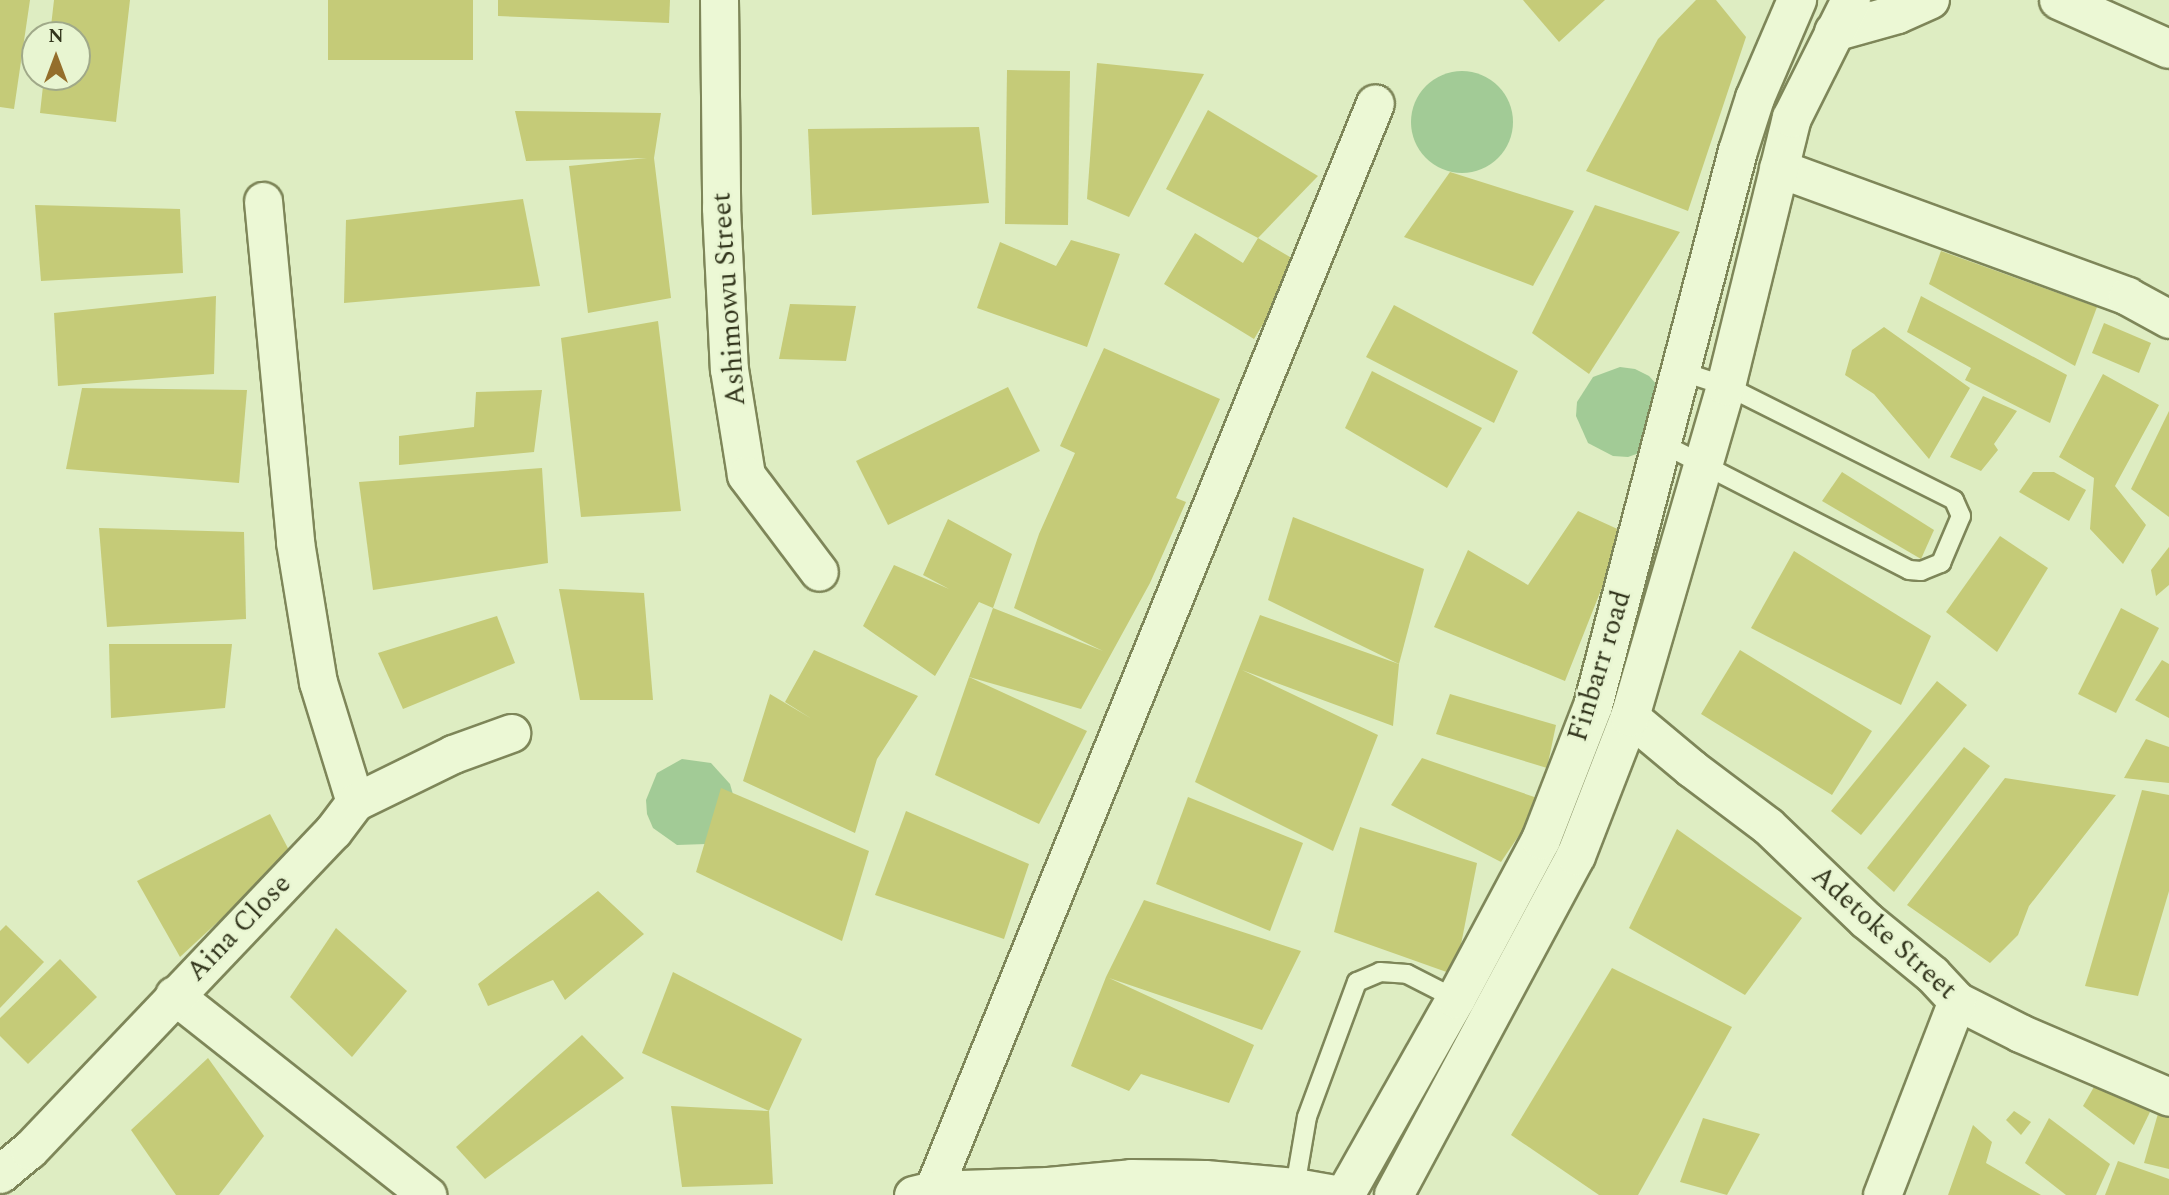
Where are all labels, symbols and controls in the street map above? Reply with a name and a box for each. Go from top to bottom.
north arrow [21,21,91,91]
text: N [48,22,64,51]
street label: Ashimowu Street [705,191,753,407]
street label: Finbarr road [1561,586,1639,746]
street label: Adetoke Street [1804,859,1964,1007]
street label: Aina Close [180,867,298,989]

